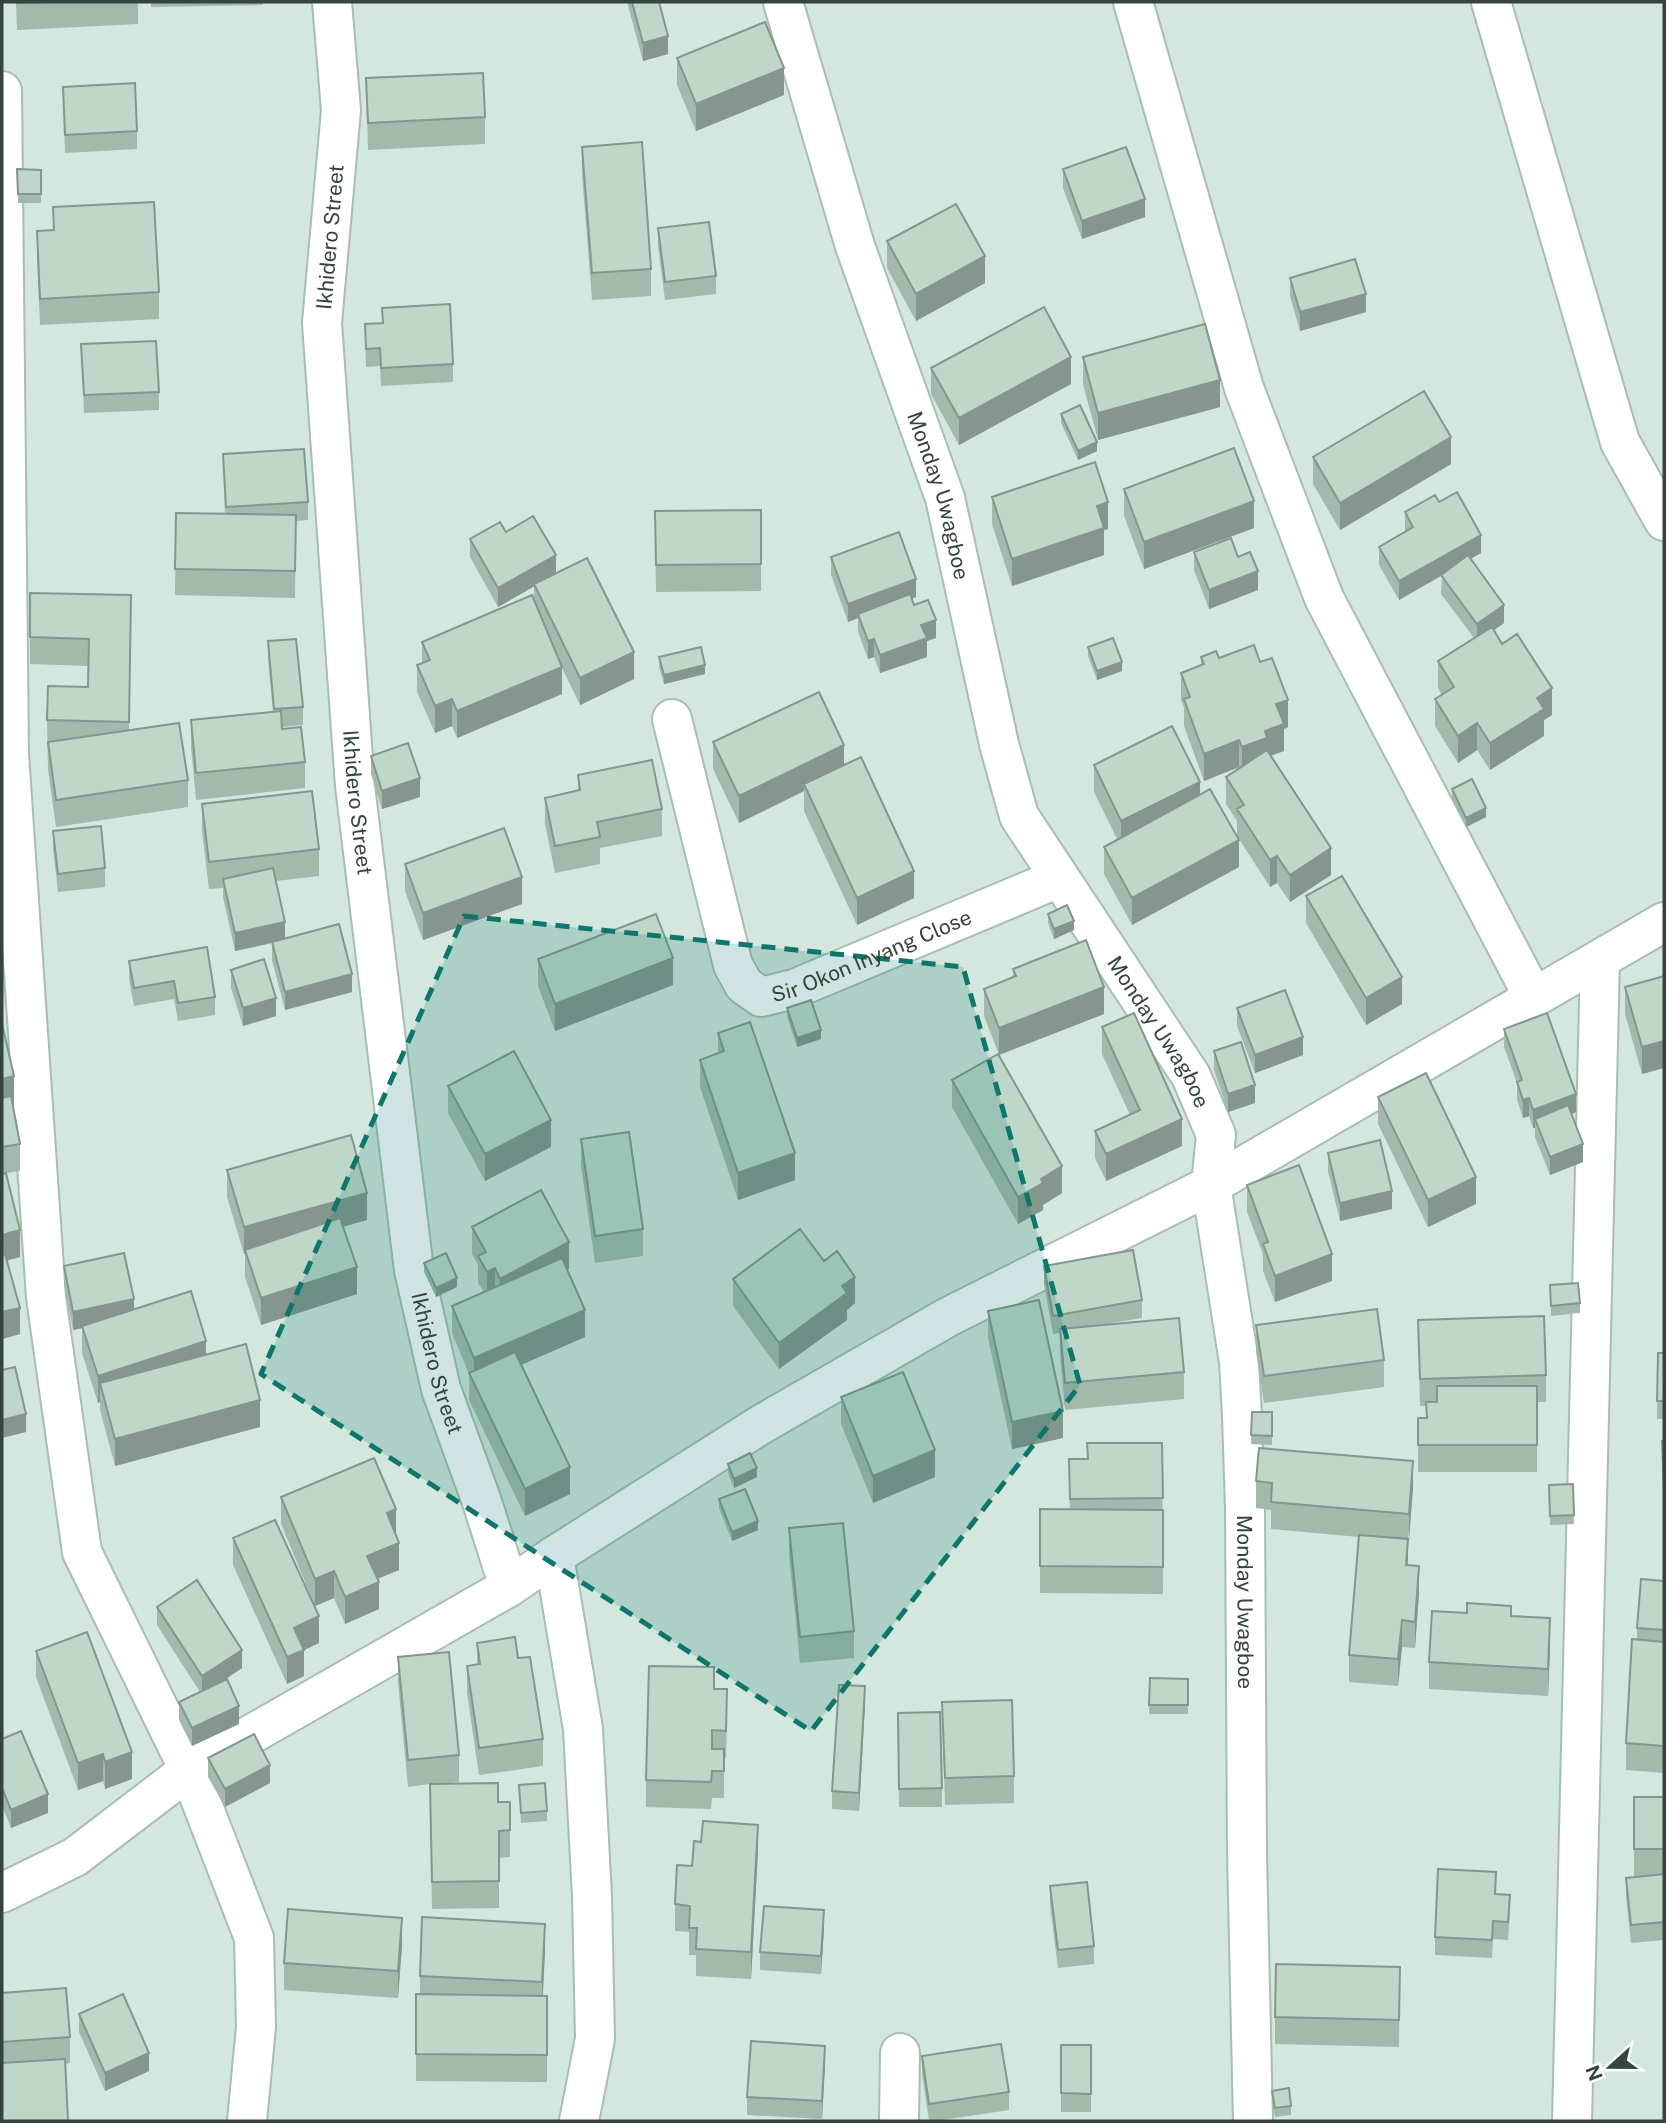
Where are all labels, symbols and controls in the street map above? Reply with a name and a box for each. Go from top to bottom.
street label: Ikhidero Street [311,163,349,311]
street label: Monday Uwagboe [903,408,975,582]
street label: Ikhidero Street [339,729,378,876]
street label: Sir Okon Inyang Close [769,904,975,1007]
street label: Monday Uwagboe [1102,951,1215,1111]
street label: Ikhidero Street [407,1290,469,1437]
street label: Monday Uwagboe [1233,1515,1259,1689]
north arrow [1575,2032,1645,2102]
text: N [1581,2062,1607,2084]

